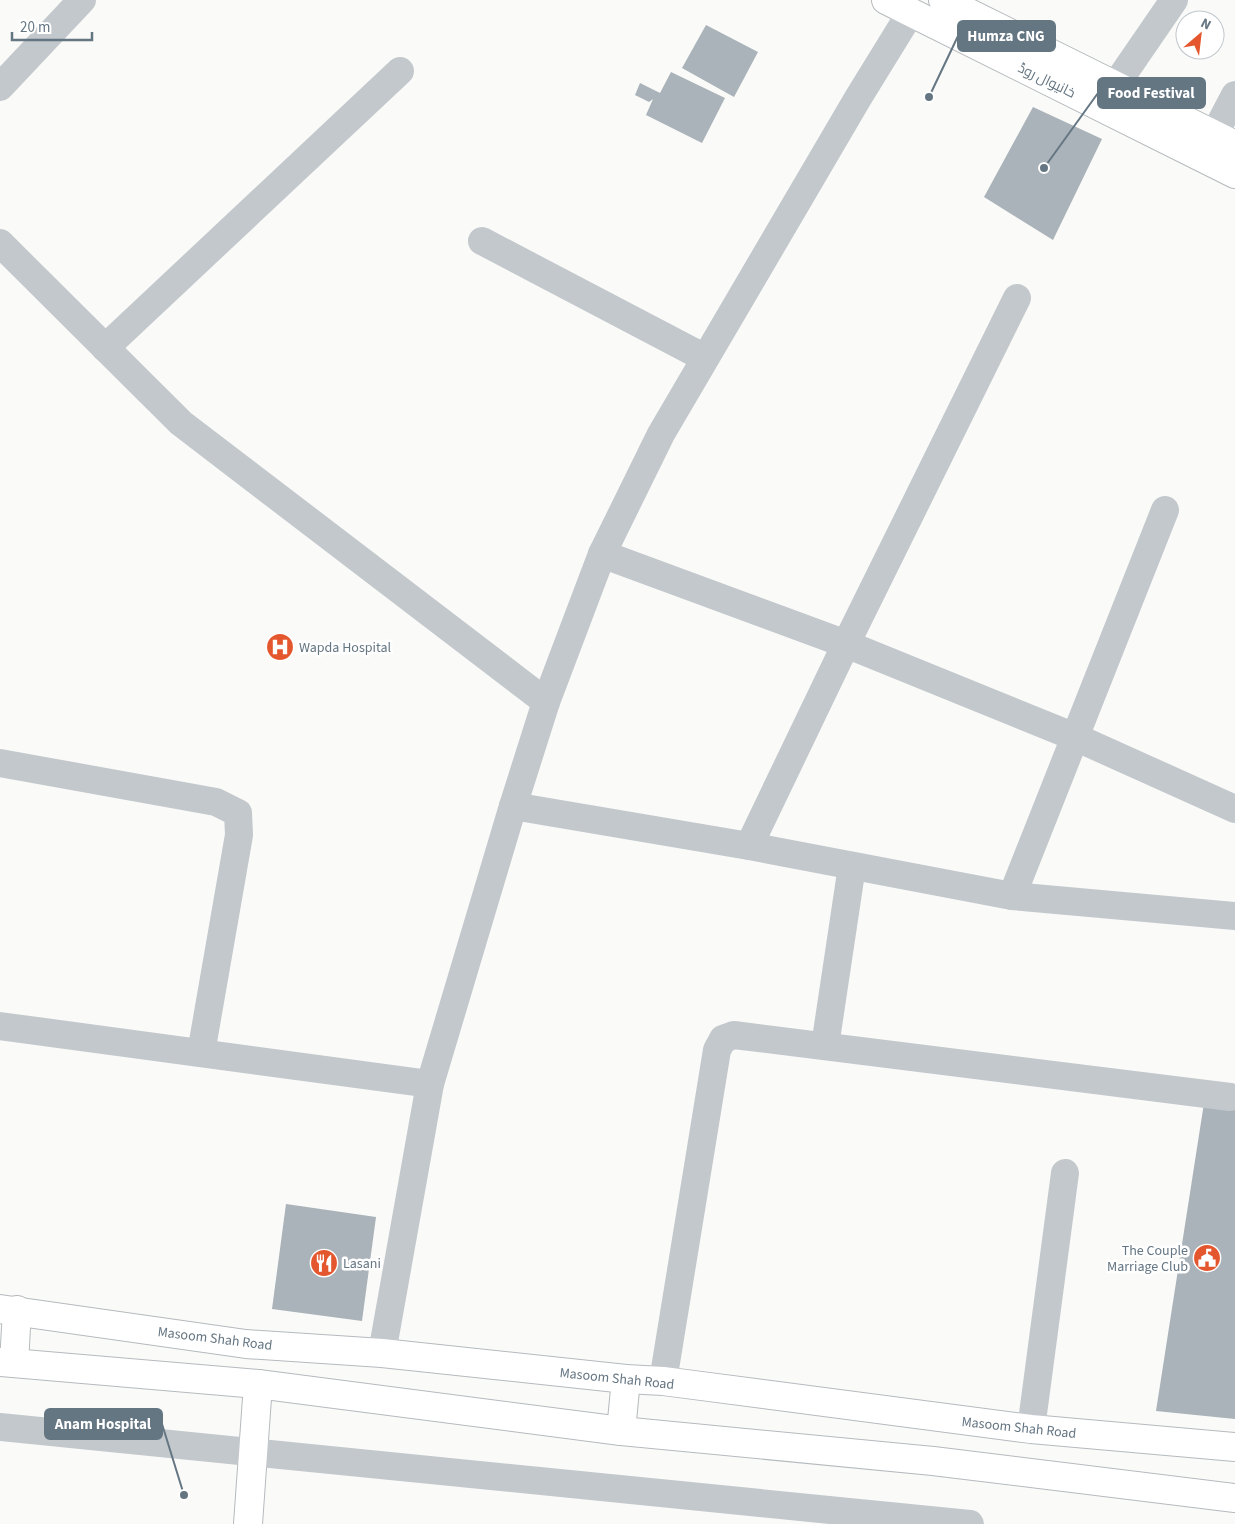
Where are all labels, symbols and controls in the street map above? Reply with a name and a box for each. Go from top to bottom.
scale bar [12,10,92,42]
north arrow [1175,10,1225,60]
text: N [1197,13,1214,35]
text: 20 m [20,17,50,38]
callout: Humza CNG [958,21,1055,51]
text: Humza CNG [967,26,1045,47]
street label: خانیوال روڈ [1014,58,1079,103]
callout: Food Festival [1098,78,1205,108]
text: Food Festival [1107,83,1195,104]
hospital icon: Wapda Hospital [265,632,295,662]
place label: Wapda Hospital [299,638,391,658]
place label: The Couple Marriage Club [1107,1241,1188,1277]
public building icon: The Couple Marriage Club [1192,1243,1222,1273]
restaurant icon: Lasani [309,1248,339,1278]
place label: Lasani [343,1254,381,1274]
street label: Masoom Shah Road [156,1322,273,1356]
street label: Masoom Shah Road [559,1363,675,1395]
callout: Anam Hospital [45,1409,162,1439]
street label: Masoom Shah Road [961,1412,1077,1444]
text: Anam Hospital [54,1414,152,1435]

